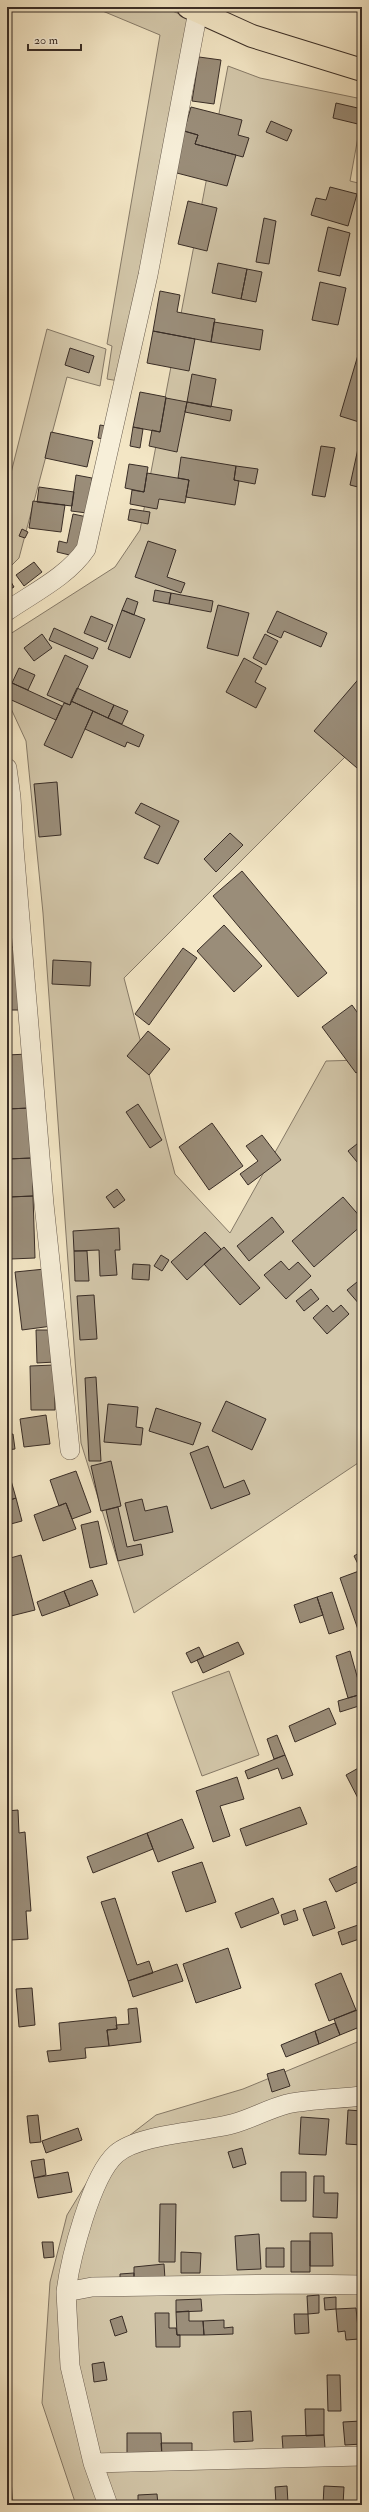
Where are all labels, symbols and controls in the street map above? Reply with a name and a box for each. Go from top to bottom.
scale bar [28,26,81,52]
text: 20 m [34,33,59,48]

